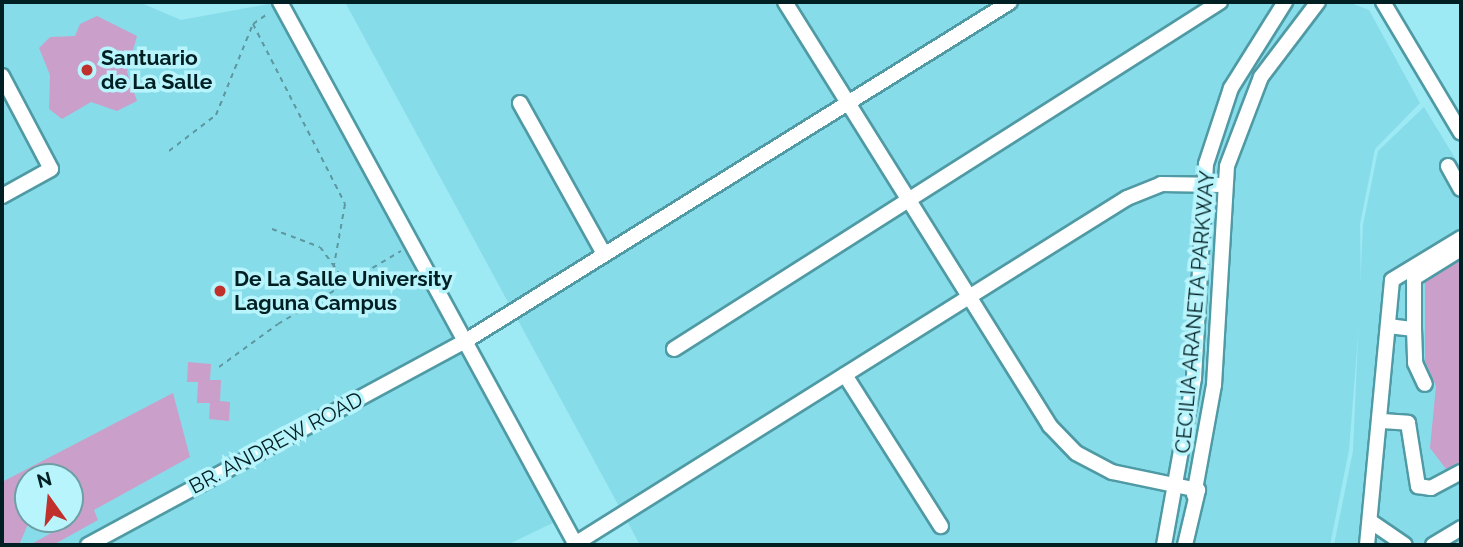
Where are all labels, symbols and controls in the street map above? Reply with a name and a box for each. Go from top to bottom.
place label: Santuario de La Salle [101,45,212,95]
marker: Santuario de La Salle [79,62,95,78]
street label: CECILIA ARANETA PARKWAY [1170,169,1220,455]
place label: De La Salle University Laguna Campus [234,266,453,316]
marker: De La Salle University Laguna Campus [212,283,228,299]
street label: BR. ANDREW ROAD [184,386,368,500]
north arrow [14,463,84,533]
text: N [34,467,54,492]

